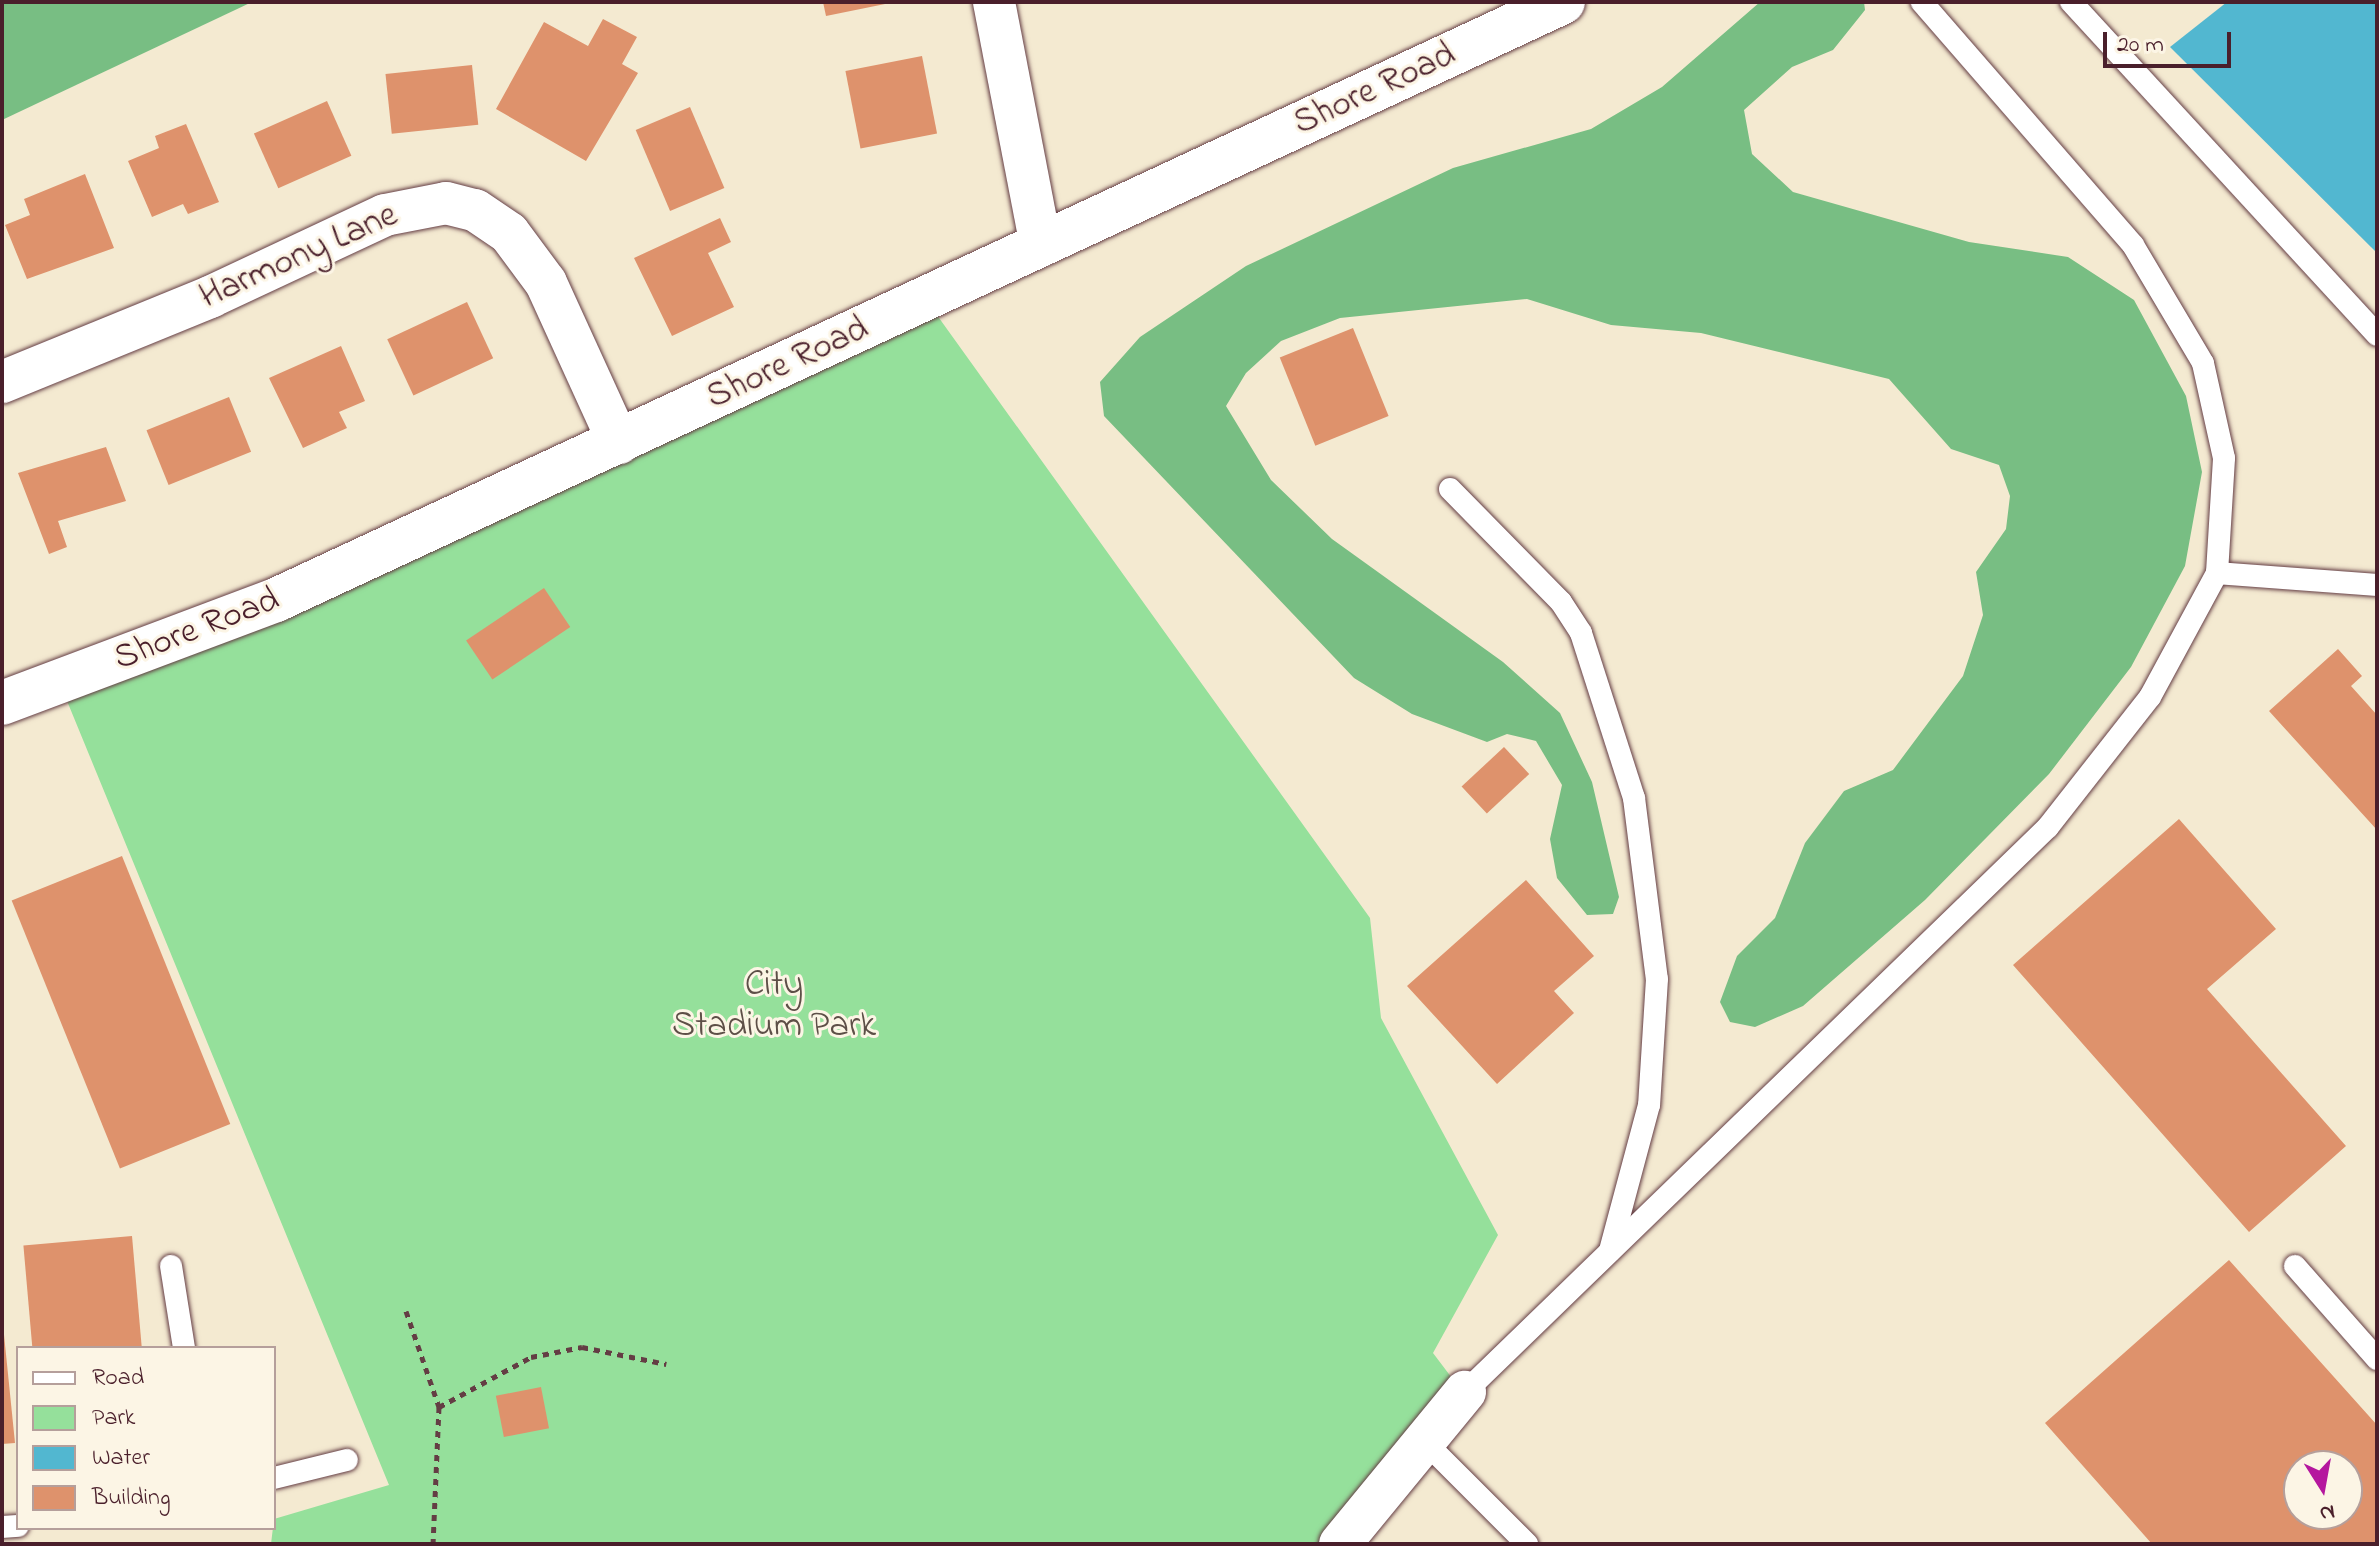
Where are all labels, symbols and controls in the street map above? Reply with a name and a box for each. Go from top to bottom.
scale bar [2107,16,2235,66]
text: 20 m [2117,28,2164,63]
street label: Shore Road [1287,34,1463,146]
street label: Harmony Lane [194,194,404,320]
street label: Shore Road [700,308,876,420]
street label: Shore Road [108,579,286,681]
park label: City Stadium Park [672,963,876,1048]
legend [16,1346,276,1530]
text: Road [92,1361,144,1396]
text: Park [92,1401,135,1436]
text: Water [92,1441,150,1476]
north arrow [2283,1450,2363,1530]
text: Building [92,1481,171,1516]
text: N [2317,1494,2338,1529]

